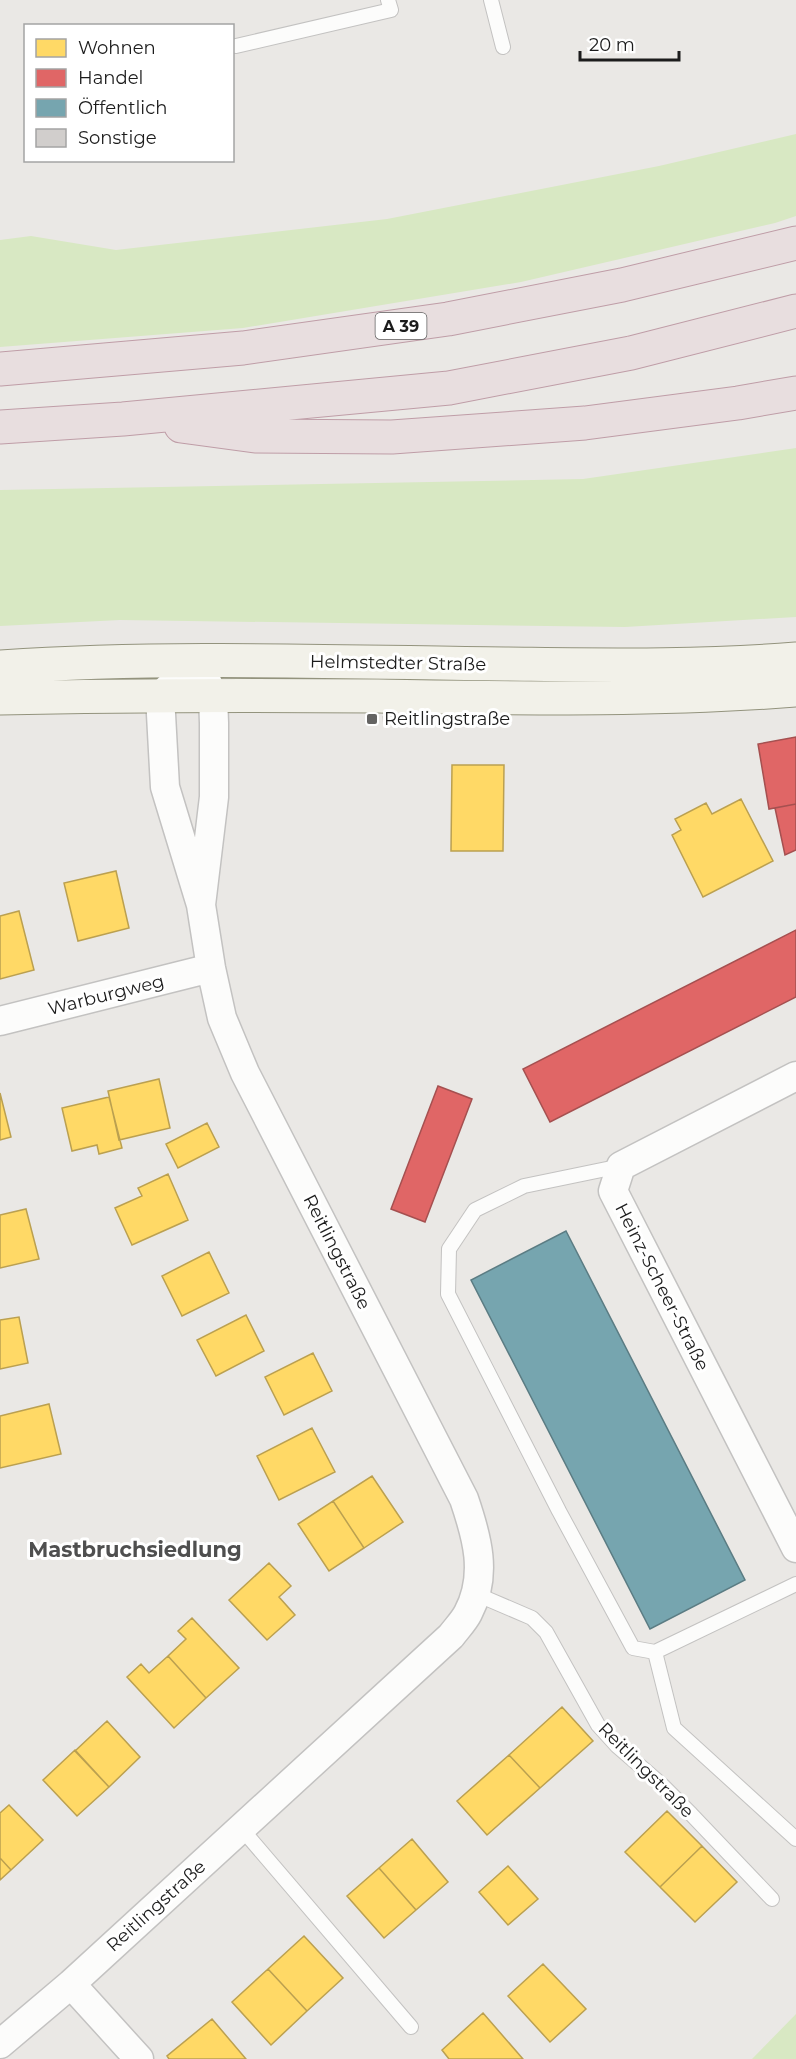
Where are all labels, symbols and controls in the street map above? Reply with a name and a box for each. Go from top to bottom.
legend [24,24,234,162]
scale bar [580,24,679,62]
text: 20 m [589,34,635,56]
text: Wohnen [78,37,156,59]
text: Handel [78,67,143,89]
text: Öffentlich [78,97,167,119]
text: Sonstige [78,127,157,149]
road number: A 39 [376,313,426,339]
street label: Helmstedter Straße [310,650,486,676]
place label: Reitlingstraße [384,708,510,730]
marker: Reitlingstraße [365,712,379,726]
street label: Warburgweg [46,970,166,1020]
street label: Reitlingstraße [299,1191,375,1313]
street label: Heinz-Scheer-Straße [610,1200,714,1375]
district label: Mastbruchsiedlung [28,1537,242,1562]
street label: Reitlingstraße [594,1718,698,1822]
street label: Reitlingstraße [102,1856,210,1956]

